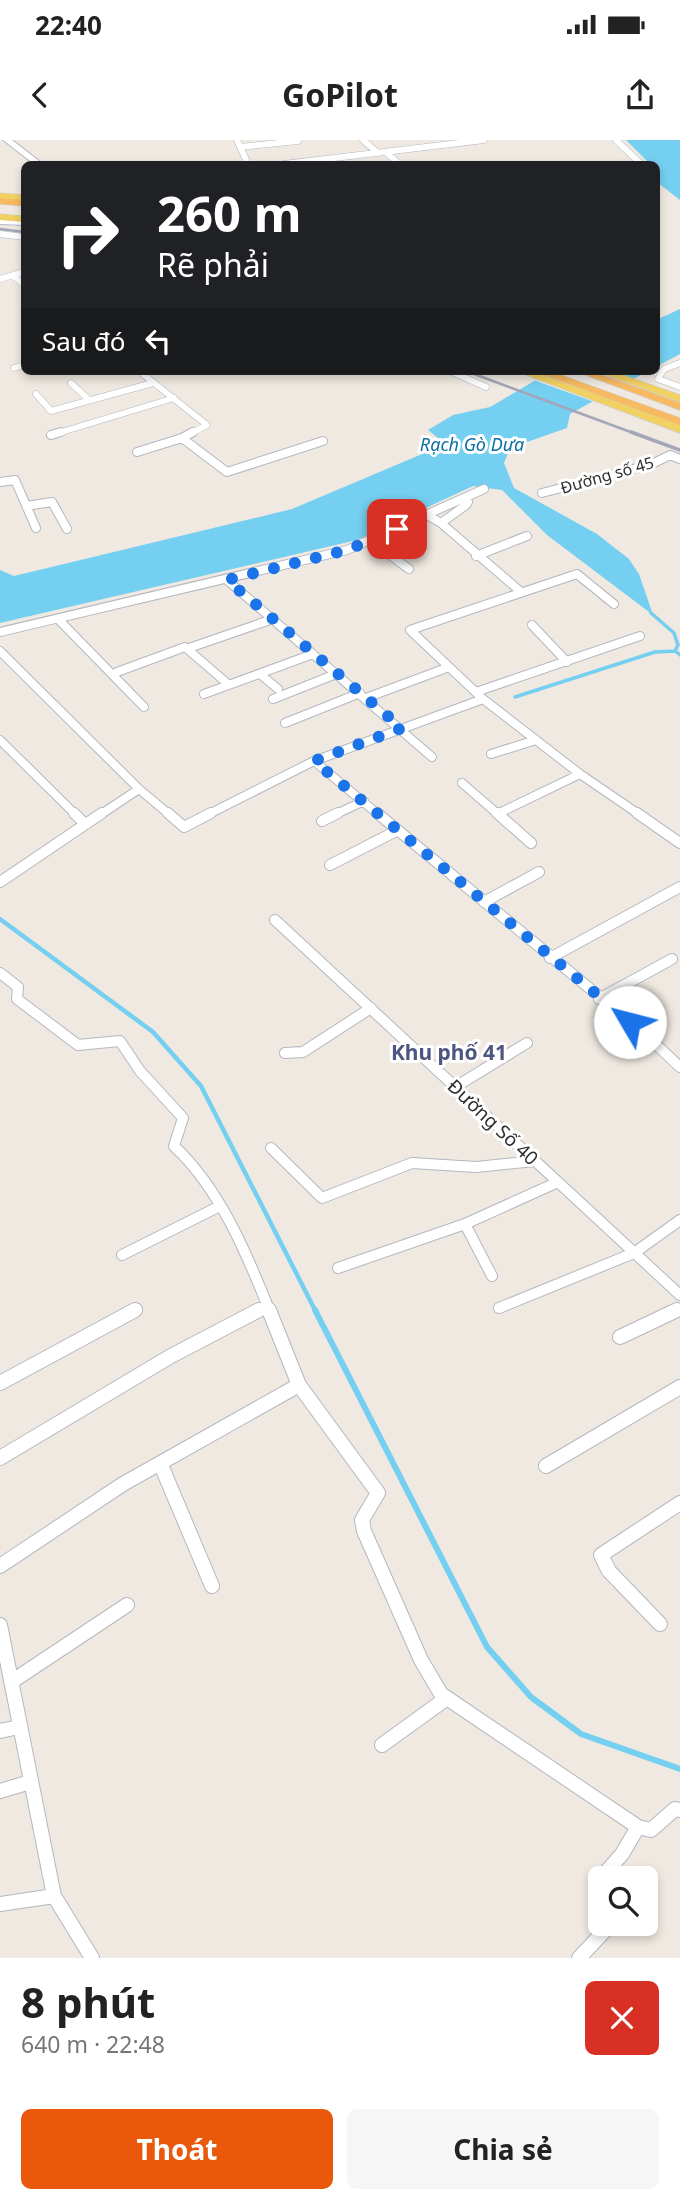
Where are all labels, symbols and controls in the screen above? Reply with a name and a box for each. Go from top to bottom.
text: 22:40 [35,7,102,43]
text: GoPilot [282,73,398,116]
icon: back [21,76,59,114]
icon: share [621,76,659,114]
text: 260 m [157,180,302,246]
icon: right [42,189,133,280]
text: Rẽ phải [157,243,269,286]
icon: left [139,322,177,360]
text: Sau đó [42,323,125,359]
water label: Rạch Gò Dưa [420,432,524,456]
street label: Đường số 45 [558,451,656,499]
pin [367,499,427,559]
icon: arrive [378,510,416,548]
position arrow [593,985,667,1059]
district label: Khu phố 41 [391,1038,507,1066]
street label: Đường Số 40 [442,1073,544,1171]
map controls [588,1866,658,1936]
button: search [588,1866,658,1936]
text: 8 phút [21,1973,155,2030]
button: close [585,1981,659,2055]
text: 640 m · 22:48 [21,2028,165,2060]
button: Thoát [21,2109,333,2189]
button: Chia sẻ [347,2109,659,2189]

